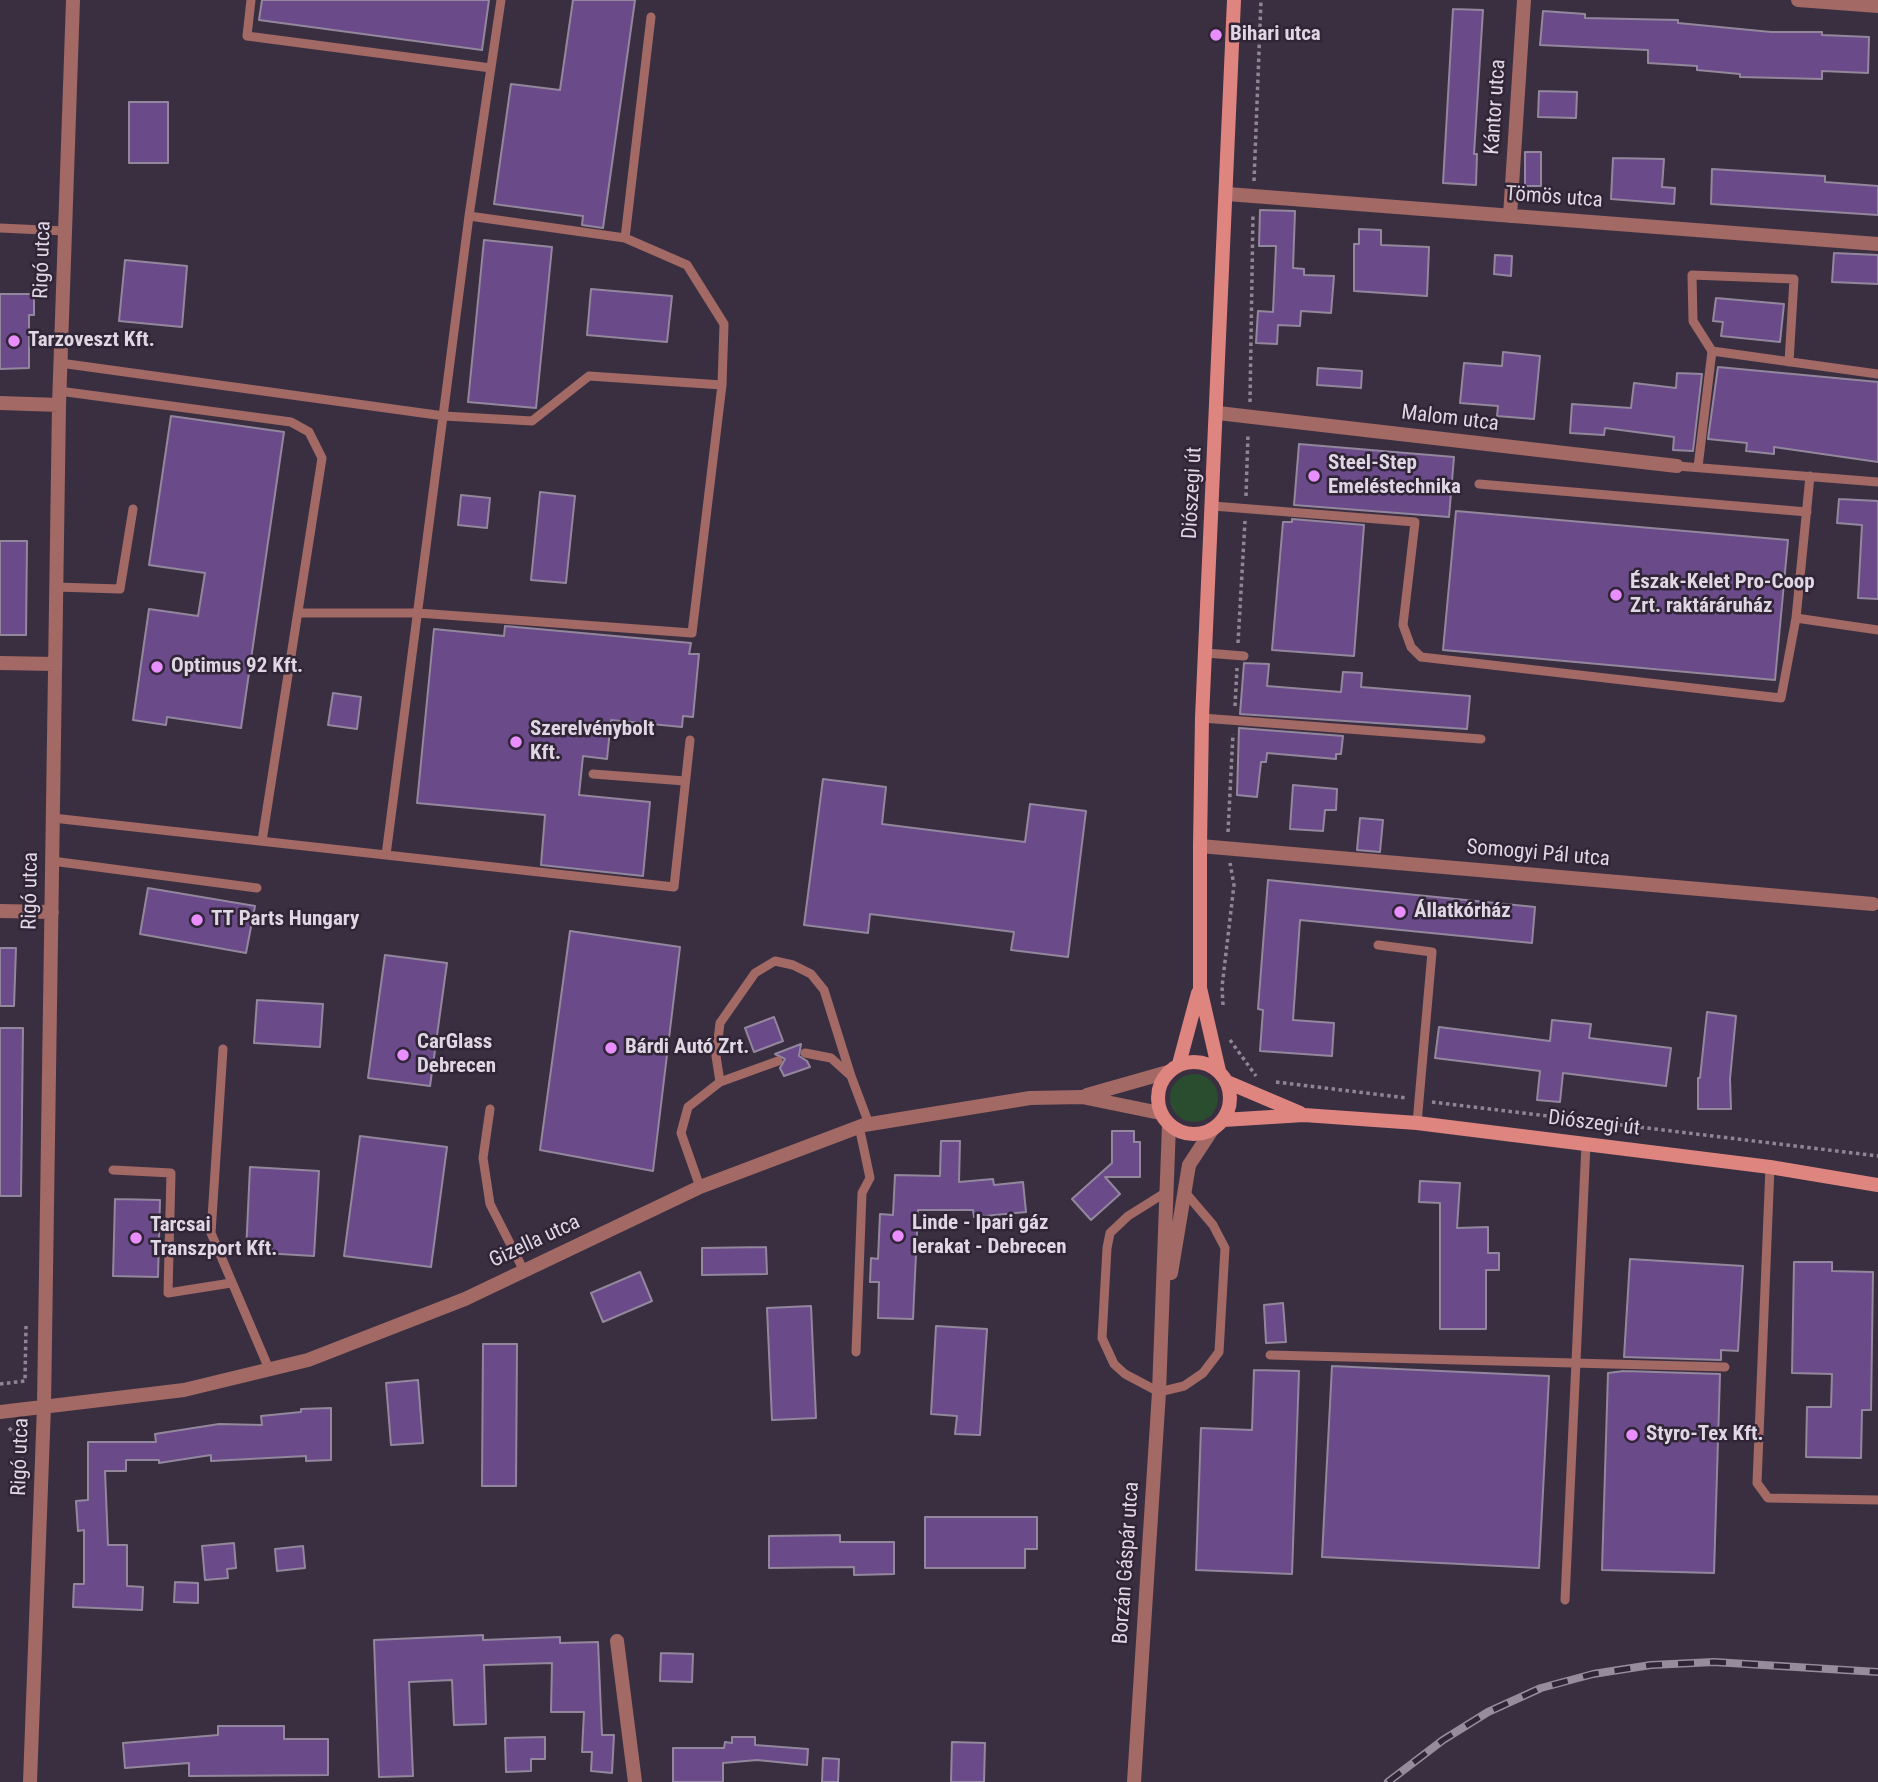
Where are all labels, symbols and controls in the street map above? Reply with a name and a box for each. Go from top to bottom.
place label: Bihari utca [1230,22,1321,48]
marker: Bihari utca [1208,27,1224,43]
street label: Kántor utca [1480,58,1512,156]
street label: Tömös utca [1505,182,1603,214]
street label: Rigó utca [29,221,57,299]
place label: Tarzoveszt Kft. [28,328,155,354]
marker: Tarzoveszt Kft. [6,333,22,349]
street label: Malom utca [1400,401,1500,437]
street label: Diószegi út [1178,446,1208,540]
place label: Steel-Step Emeléstechnika [1328,451,1461,501]
marker: Steel-Step Emeléstechnika [1306,468,1322,484]
place label: Észak-Kelet Pro-Coop Zrt. raktáráruház [1630,570,1815,620]
marker: Észak-Kelet Pro-Coop Zrt. raktáráruház [1608,587,1624,603]
place label: Optimus 92 Kft. [171,654,303,680]
marker: Optimus 92 Kft. [149,659,165,675]
place label: Szerelvénybolt Kft. [530,717,654,767]
marker: Szerelvénybolt Kft. [508,734,524,750]
street label: Somogyi Pál utca [1465,835,1611,873]
street label: Rigó utca [18,852,44,930]
place label: Állatkórház [1414,899,1511,925]
marker: Állatkórház [1392,904,1408,920]
place label: TT Parts Hungary [211,907,359,933]
marker: TT Parts Hungary [189,912,205,928]
place label: CarGlass Debrecen [417,1030,496,1080]
place label: Bárdi Autó Zrt. [625,1035,749,1061]
marker: Bárdi Autó Zrt. [603,1040,619,1056]
marker: CarGlass Debrecen [395,1047,411,1063]
street label: Diószegi út [1547,1106,1641,1142]
street label: Gizella utca [486,1210,584,1274]
place label: Linde - Ipari gáz lerakat - Debrecen [912,1211,1067,1261]
place label: Tarcsai Transzport Kft. [150,1213,277,1263]
marker: Linde - Ipari gáz lerakat - Debrecen [890,1228,906,1244]
marker: Tarcsai Transzport Kft. [128,1230,144,1246]
street label: Rigó utca [7,1418,35,1496]
place label: Styro-Tex Kft. [1646,1422,1764,1448]
marker: Styro-Tex Kft. [1624,1427,1640,1443]
street label: Borzán Gáspár utca [1109,1481,1145,1645]

